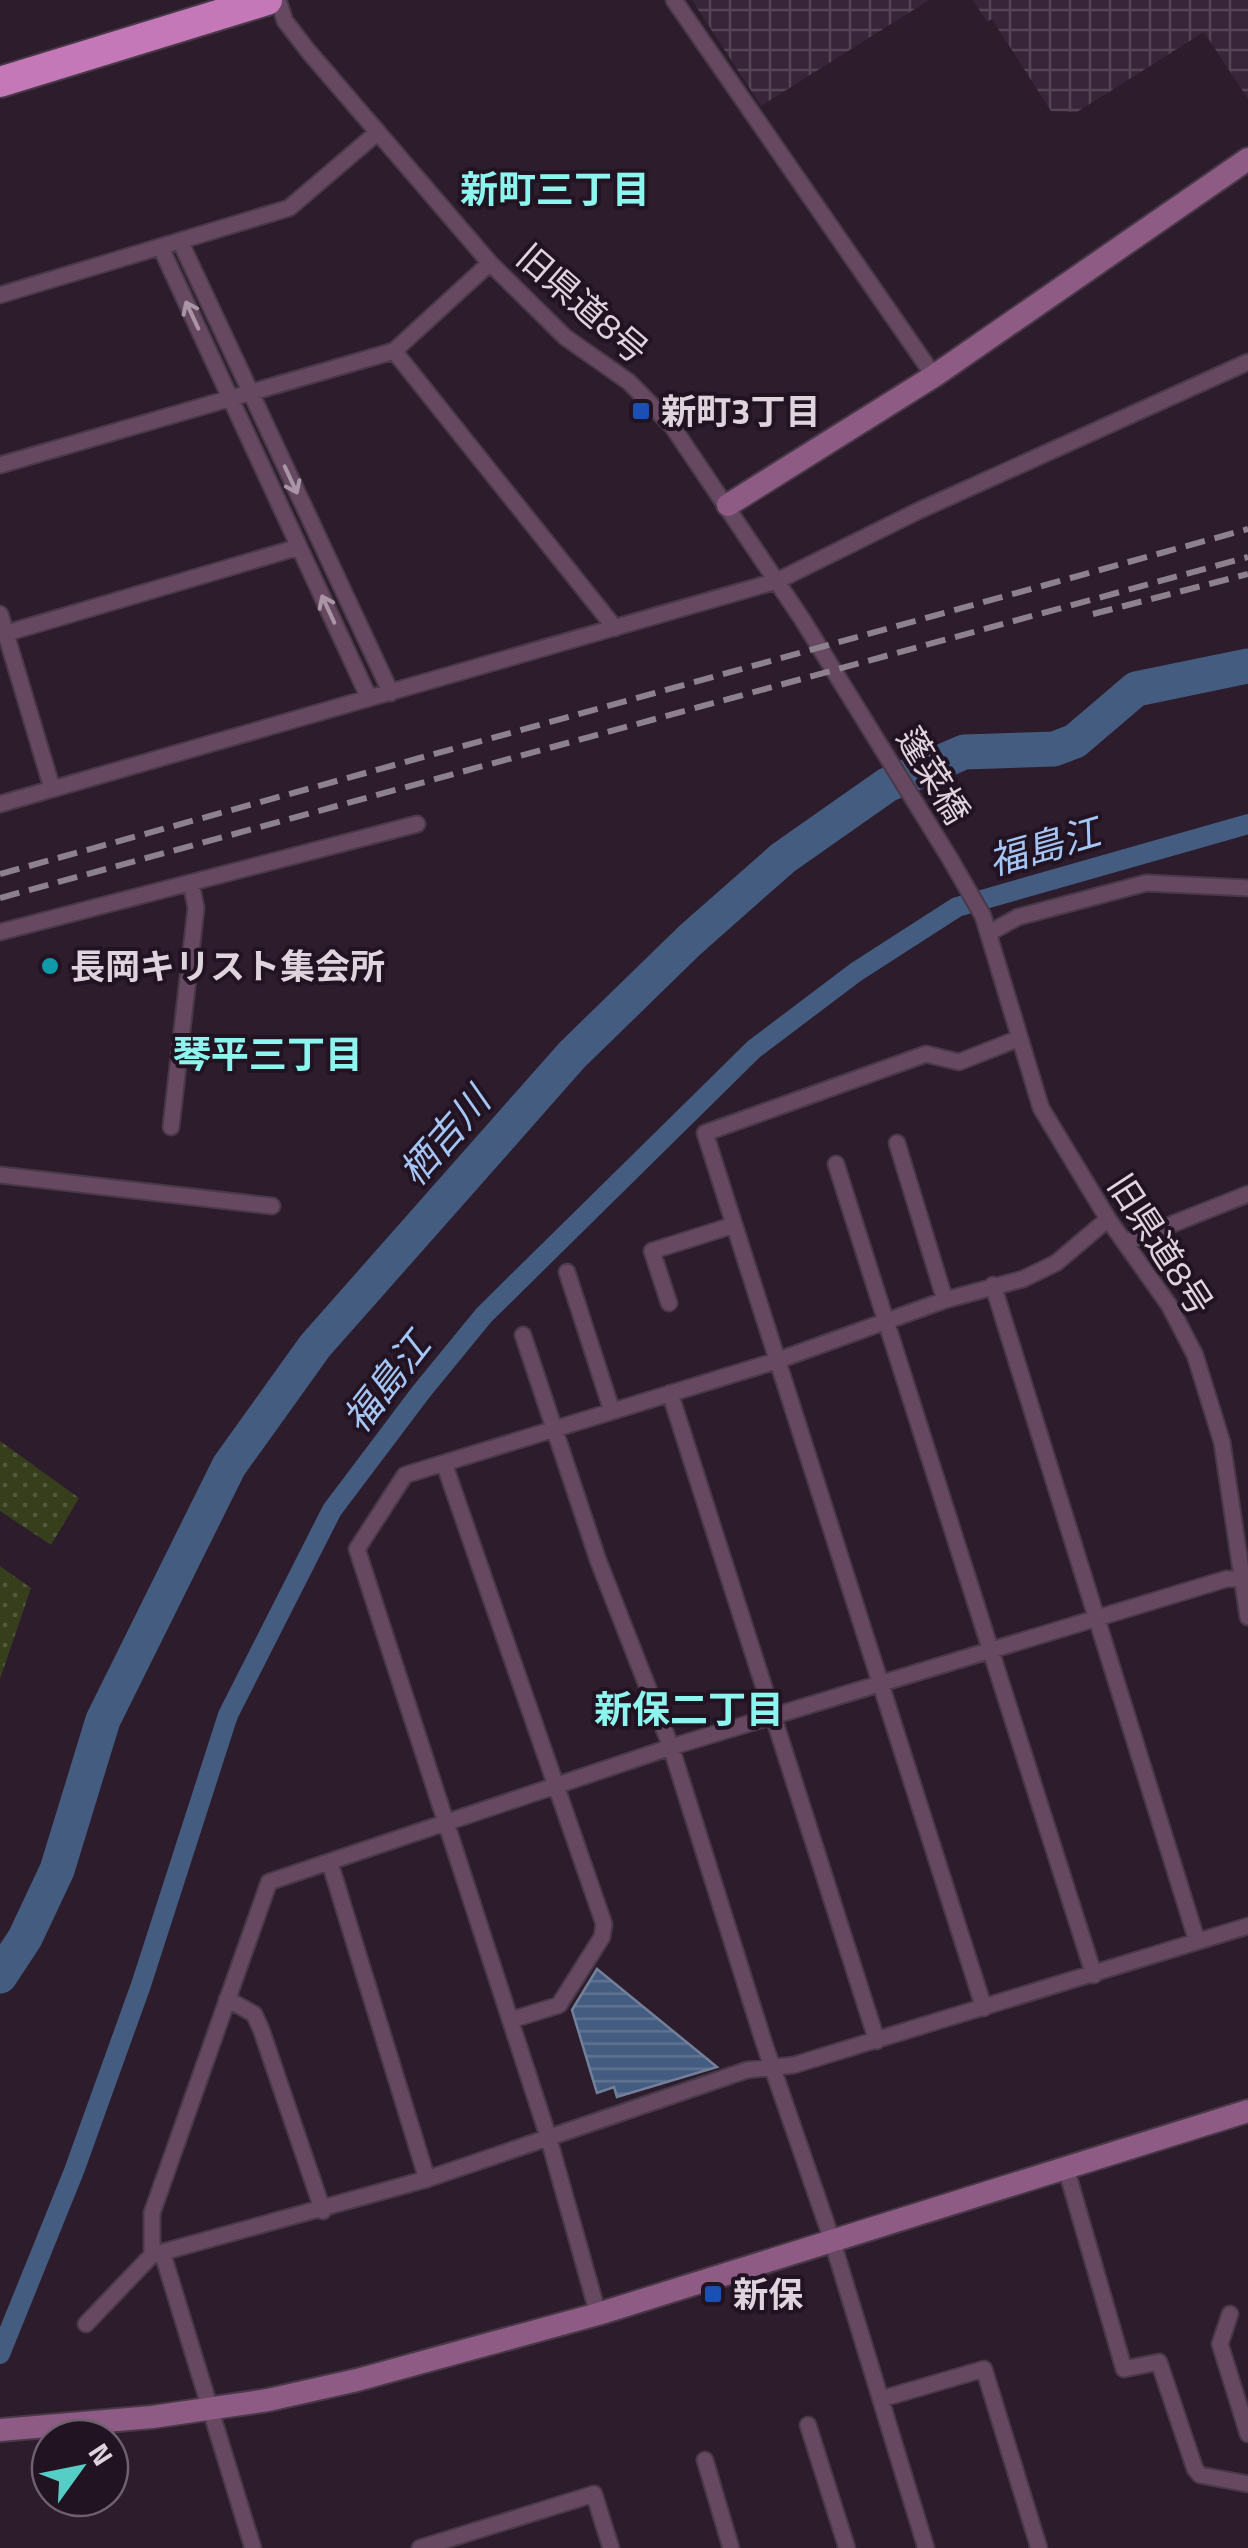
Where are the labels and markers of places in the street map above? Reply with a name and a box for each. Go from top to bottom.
place label: 新町3丁目 [661,384,821,438]
marker: 新町3丁目 [630,400,652,422]
place label: 長岡キリスト集会所 [70,939,385,993]
marker: 長岡キリスト集会所 [39,955,61,977]
place label: 新保 [733,2267,804,2321]
marker: 新保 [702,2283,724,2305]

